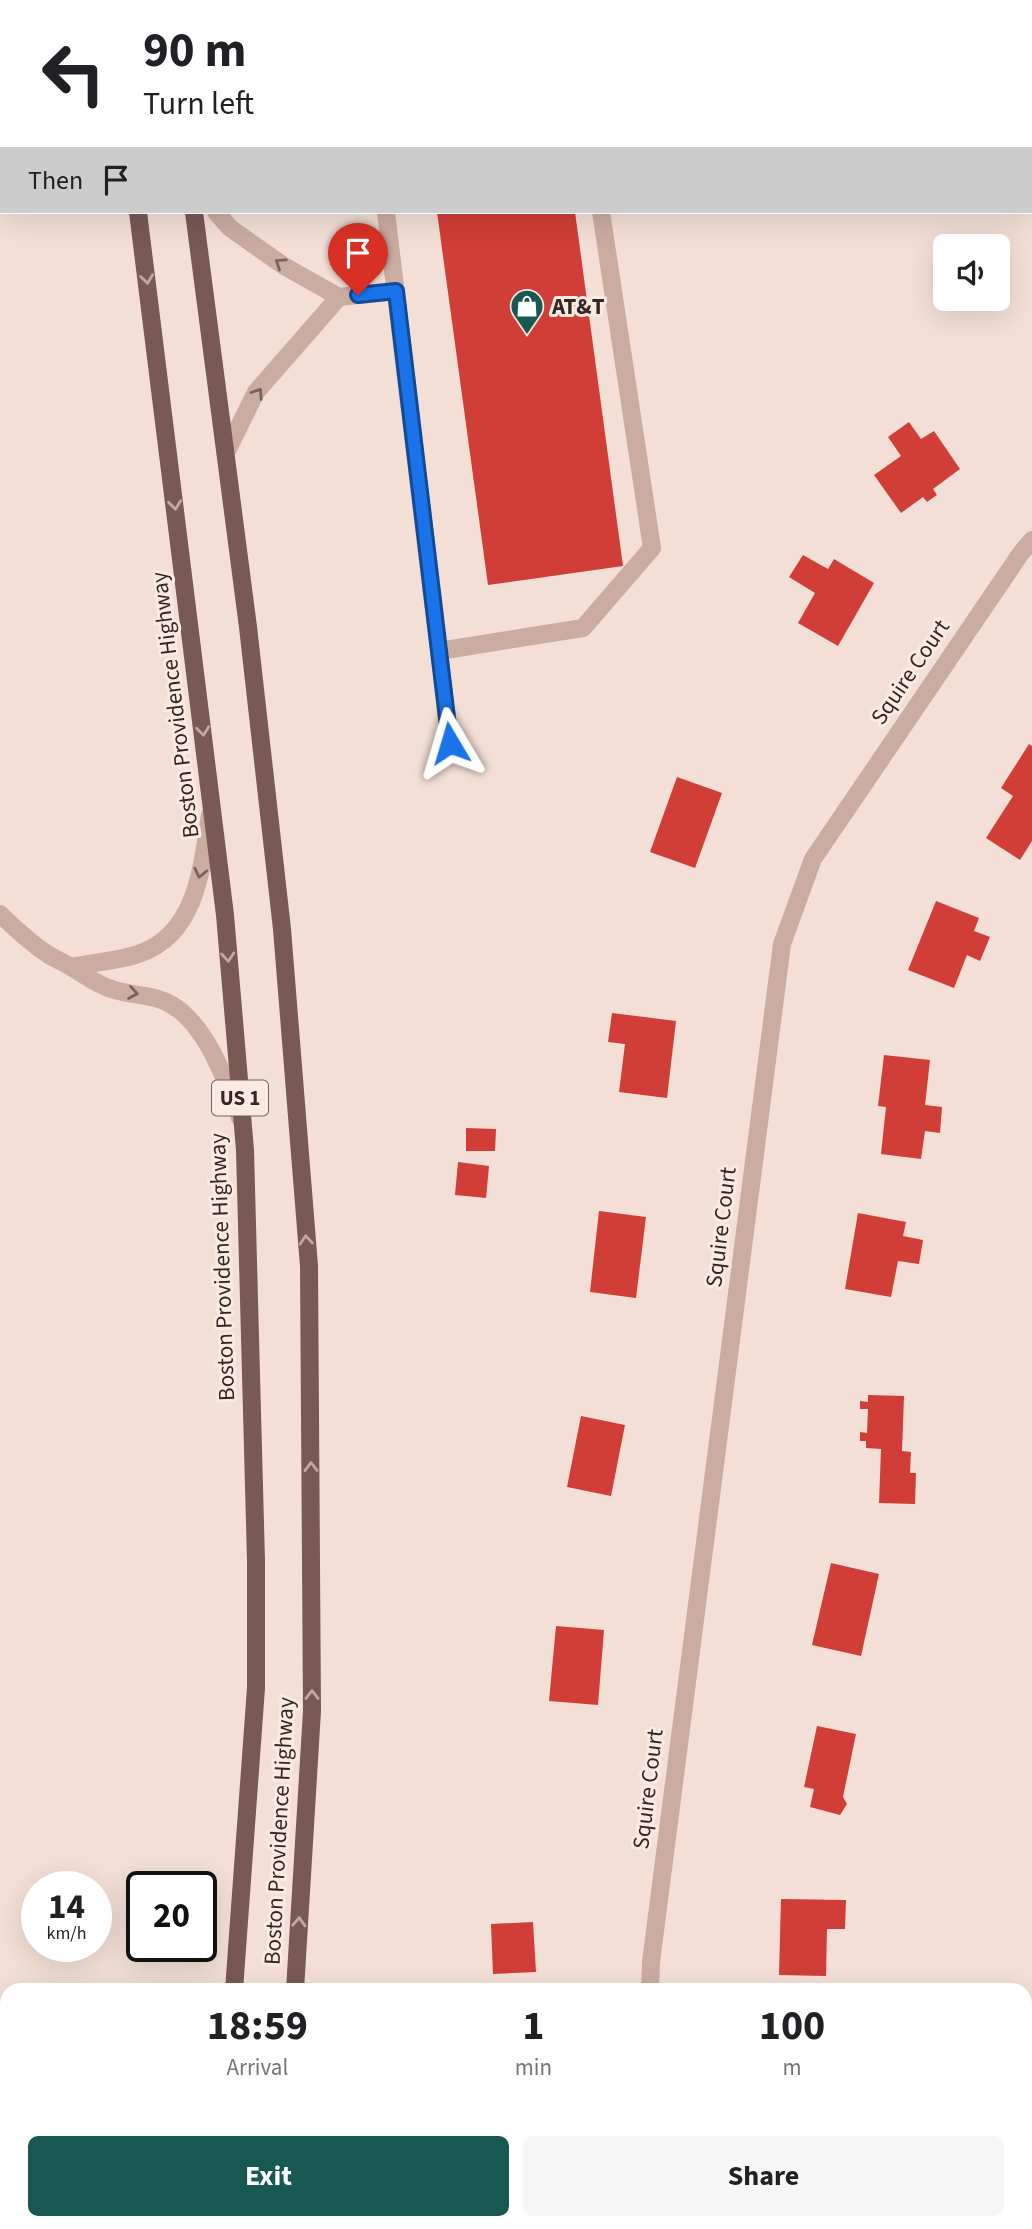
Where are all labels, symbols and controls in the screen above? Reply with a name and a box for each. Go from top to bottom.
text: 90 m [143,16,247,86]
icon: left [28,28,119,119]
text: Turn left [143,81,254,127]
icon: arrive [97,161,135,199]
text: Then [28,162,83,199]
pin [328,223,388,295]
icon: arrive [339,234,377,272]
map controls [933,234,1010,311]
button: sound [933,234,1010,311]
one-way arrow [275,258,288,271]
one-way arrow [139,274,154,285]
shop icon: AT&T [508,287,546,336]
place label: AT&T [551,290,605,323]
one-way arrow [249,388,262,401]
one-way arrow [167,499,182,511]
street label: Boston Providence Highway [142,570,208,840]
street label: Squire Court [863,612,958,731]
position arrow [413,706,487,780]
one-way arrow [195,725,210,737]
one-way arrow [194,866,209,878]
one-way arrow [221,951,236,963]
one-way arrow [127,985,139,1000]
road number: US 1 [212,1080,268,1116]
street label: Boston Providence Highway [201,1132,243,1401]
street label: Squire Court [697,1165,745,1289]
one-way arrow [299,1234,314,1245]
one-way arrow [304,1461,319,1472]
one-way arrow [304,1689,320,1699]
street label: Boston Providence Highway [256,1696,303,1966]
street label: Squire Court [624,1727,672,1851]
speed limit sign: 20 [126,1871,217,1962]
text: 14 [48,1882,85,1932]
one-way arrow [291,1916,306,1927]
text: km/h [47,1921,86,1946]
text: 18:59 [207,1996,308,2056]
text: 1 [522,1996,544,2056]
text: 100 [759,1996,825,2056]
text: Arrival [226,2051,288,2084]
text: min [515,2051,552,2084]
text: m [782,2051,802,2084]
button: Exit [28,2136,509,2216]
button: Share [523,2136,1004,2216]

